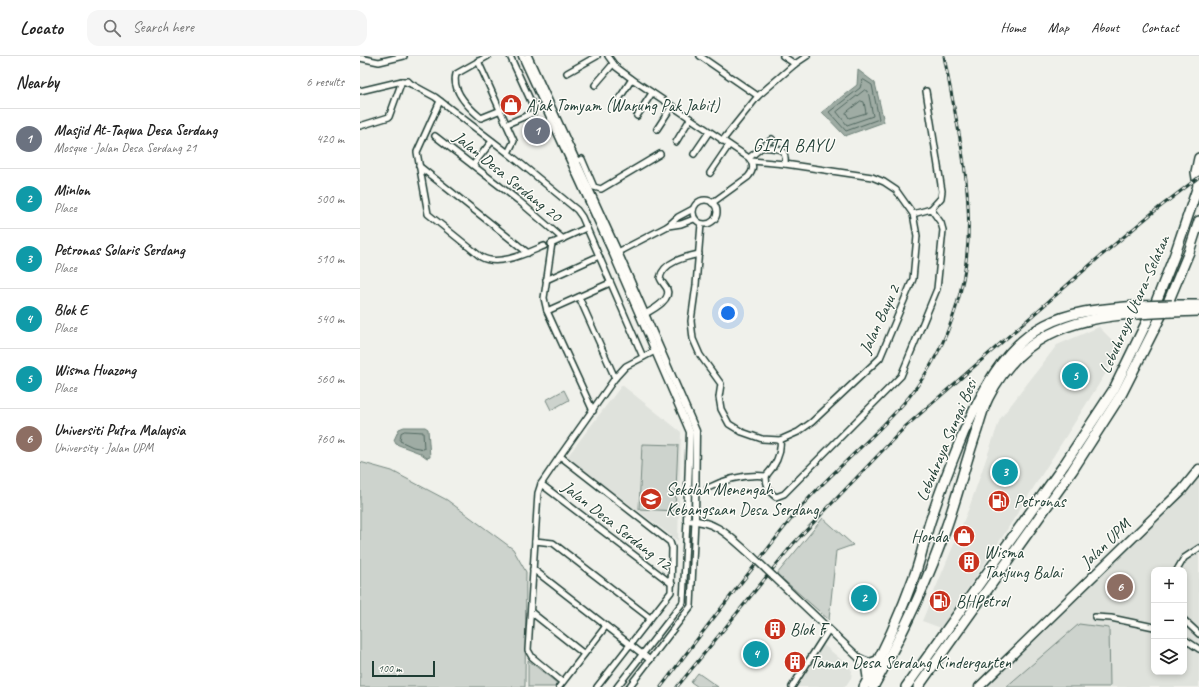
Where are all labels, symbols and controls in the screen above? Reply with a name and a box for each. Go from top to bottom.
search box [87,10,367,46]
text: Locato [20,16,63,40]
icon: search [101,17,123,39]
text: Search here [133,18,194,37]
text: Home [1000,19,1026,36]
text: Map [1048,19,1069,36]
text: About [1091,19,1119,36]
text: Contact [1141,19,1179,36]
text: Nearby [16,72,59,93]
text: 6 results [306,74,344,90]
shop icon: Ajak Tomyam (Warung Pak Jabit) [498,92,524,118]
place label: Ajak Tomyam (Warung Pak Jabit) [526,95,721,116]
pin: 1 [524,116,550,146]
text: Masjid At-Taqwa Desa Serdang [54,121,217,140]
street label: Jalan Desa Serdang 20 [449,126,567,227]
text: 1 [26,131,32,147]
text: 420 m [316,131,344,147]
district label: GITA BAYU [753,134,836,156]
text: Mosque · Jalan Desa Serdang 21 [54,140,197,156]
text: Minlon [54,181,90,200]
text: 2 [26,191,32,207]
text: 500 m [316,191,344,207]
text: Place [54,200,77,216]
street label: Lebuhraya Utara–Selatan [1095,231,1175,377]
text: Petronas Solaris Serdang [54,241,184,260]
text: 3 [26,251,32,267]
text: 510 m [316,251,344,267]
text: Place [54,260,77,276]
street label: Jalan Bayu 2 [854,280,905,358]
text: Blok E [54,301,87,320]
your location [718,303,738,323]
text: 4 [26,311,32,327]
text: 540 m [316,311,344,327]
text: Place [54,320,77,336]
text: Wisma Huazong [54,361,136,380]
pin: 5 [1062,361,1088,391]
text: 5 [26,371,32,387]
text: 560 m [316,371,344,387]
street label: Lebuhraya Sungai Besi [911,374,983,504]
text: Place [54,380,77,396]
text: Universiti Putra Malaysia [54,421,185,440]
text: 6 [26,431,32,447]
text: 760 m [316,431,344,447]
text: University · Jalan UPM [54,440,153,456]
pin: 3 [992,457,1018,487]
street label: Jalan Desa Serdang 12 [557,476,677,575]
place label: Sekolah Menengah Kebangsaan Desa Serdang [666,479,819,520]
school or university icon: Sekolah Menengah Kebangsaan Desa Serdang [638,486,664,512]
fuel station icon: Petronas [986,488,1012,514]
place label: Petronas [1014,491,1067,512]
street label: Jalan UPM [1075,513,1136,573]
shop icon: Honda [951,523,977,549]
place label: Honda [911,526,949,547]
place label: Wisma Tanjung Balai [984,542,1064,583]
building icon: Wisma Tanjung Balai [956,549,982,575]
map controls [1151,567,1187,675]
button: + [1151,567,1187,603]
pin: 6 [1107,572,1133,602]
pin: 2 [851,583,877,613]
fuel station icon: BHPetrol [927,588,953,614]
place label: BHPetrol [956,591,1012,612]
button: − [1151,603,1187,639]
building icon: Blok F [762,616,788,642]
place label: Blok F [790,619,830,640]
pin: 4 [743,639,769,669]
button: layers [1151,639,1187,675]
building icon: Taman Desa Serdang Kindergarten [782,649,808,675]
place label: Taman Desa Serdang Kindergarten [810,652,1012,673]
scale bar [372,659,435,678]
text: 100 m [378,661,402,675]

